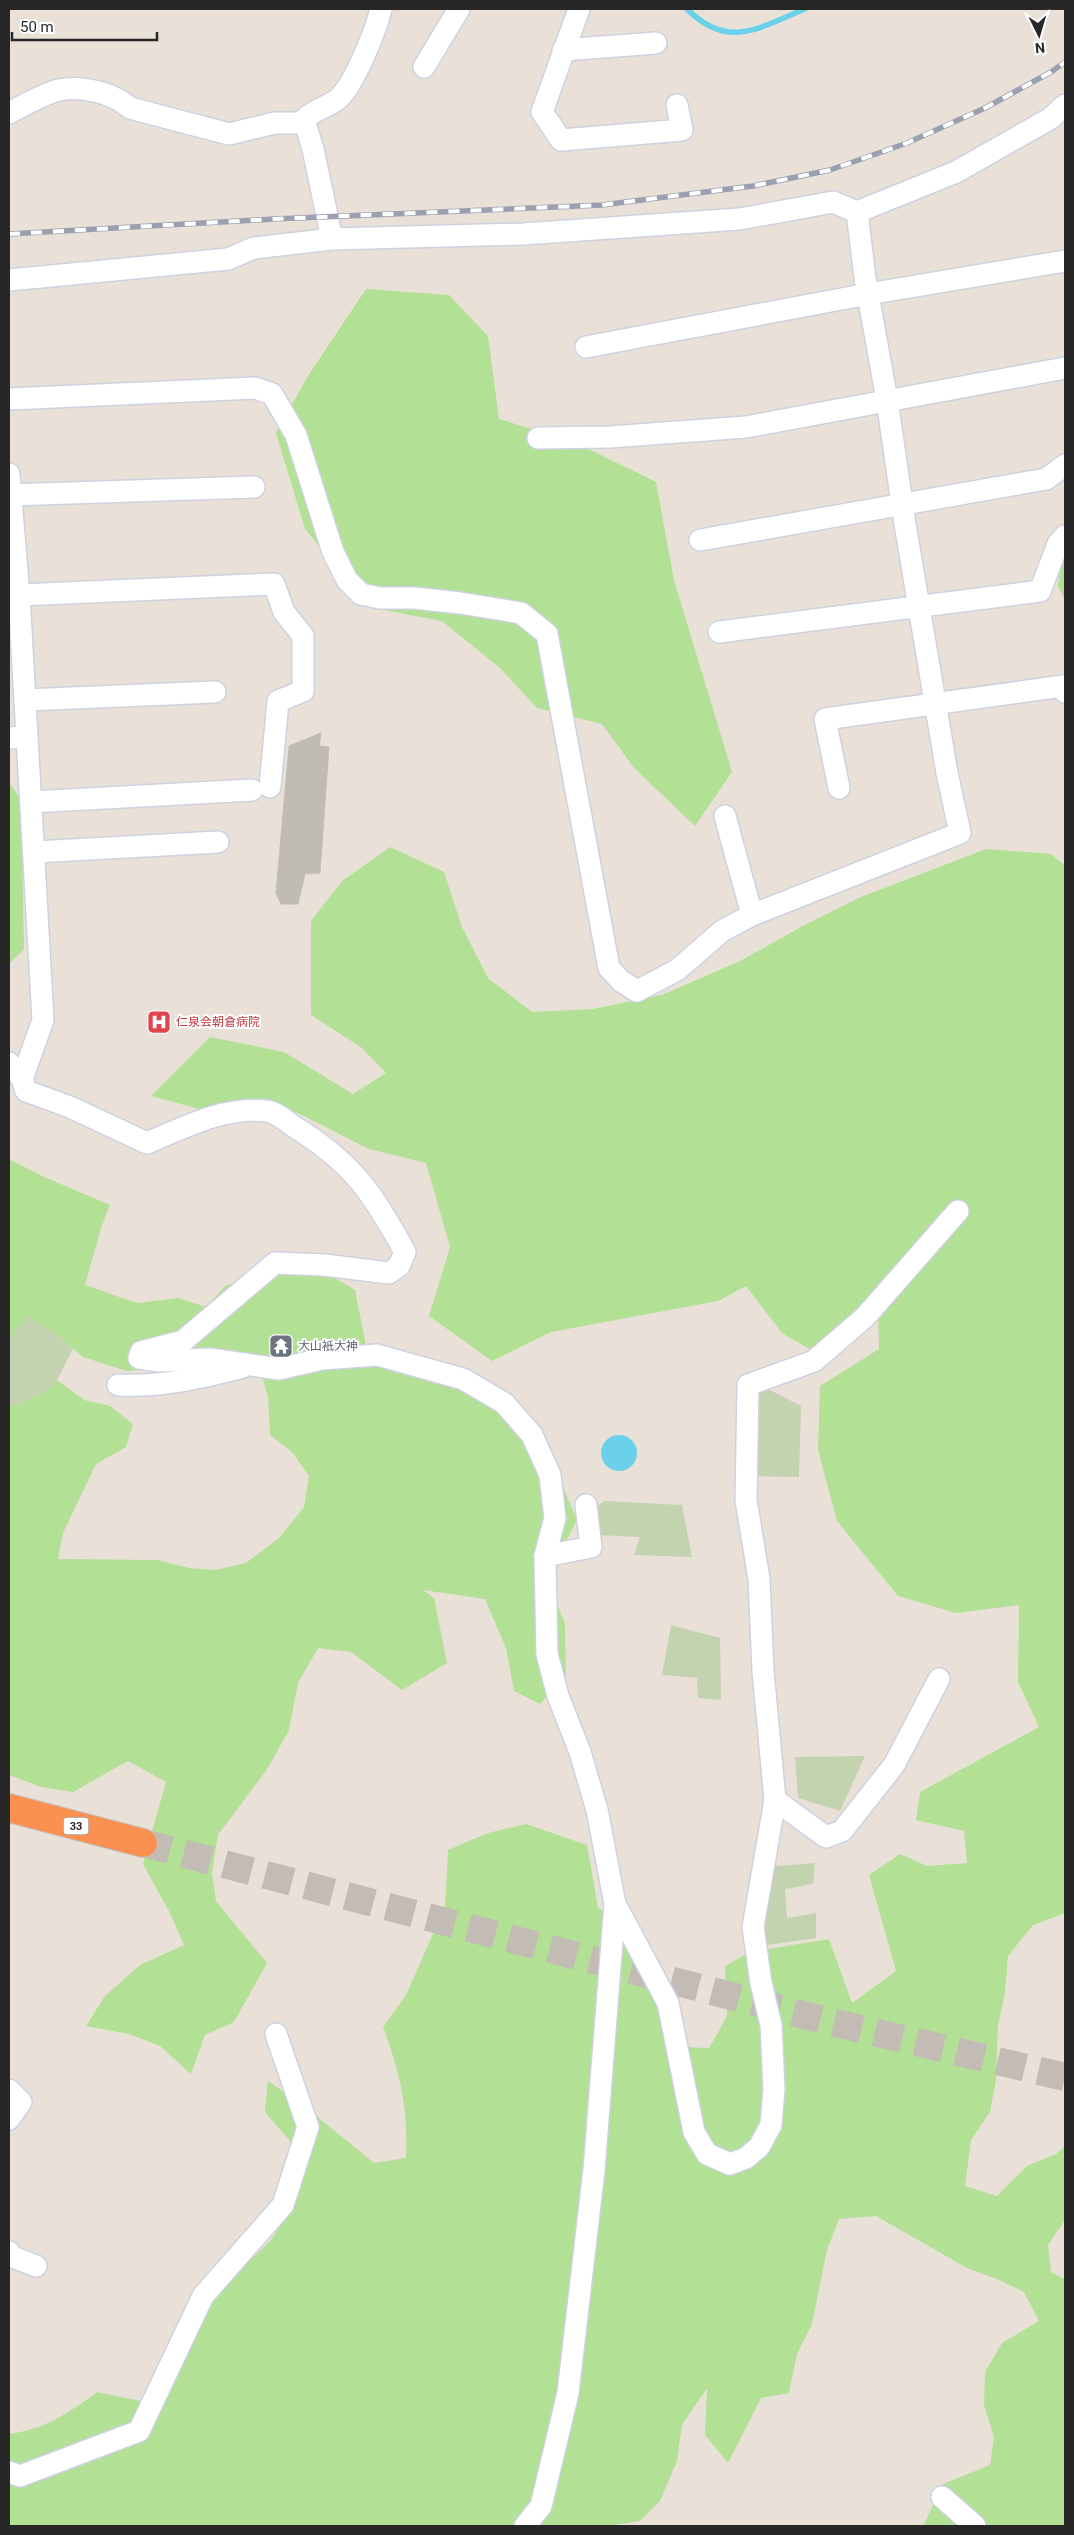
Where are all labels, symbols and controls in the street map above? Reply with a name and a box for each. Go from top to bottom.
scale bar [12,10,158,42]
north arrow [1014,10,1064,60]
text: 50 m [20,18,54,36]
text: N [1035,40,1046,56]
hospital icon: 仁泉会朝倉病院 [146,1009,172,1035]
place label: 仁泉会朝倉病院 [176,1015,260,1029]
temple icon: 大山衹大神 [268,1333,294,1359]
place label: 大山衹大神 [298,1339,358,1353]
road number: 33 [64,1818,88,1834]

